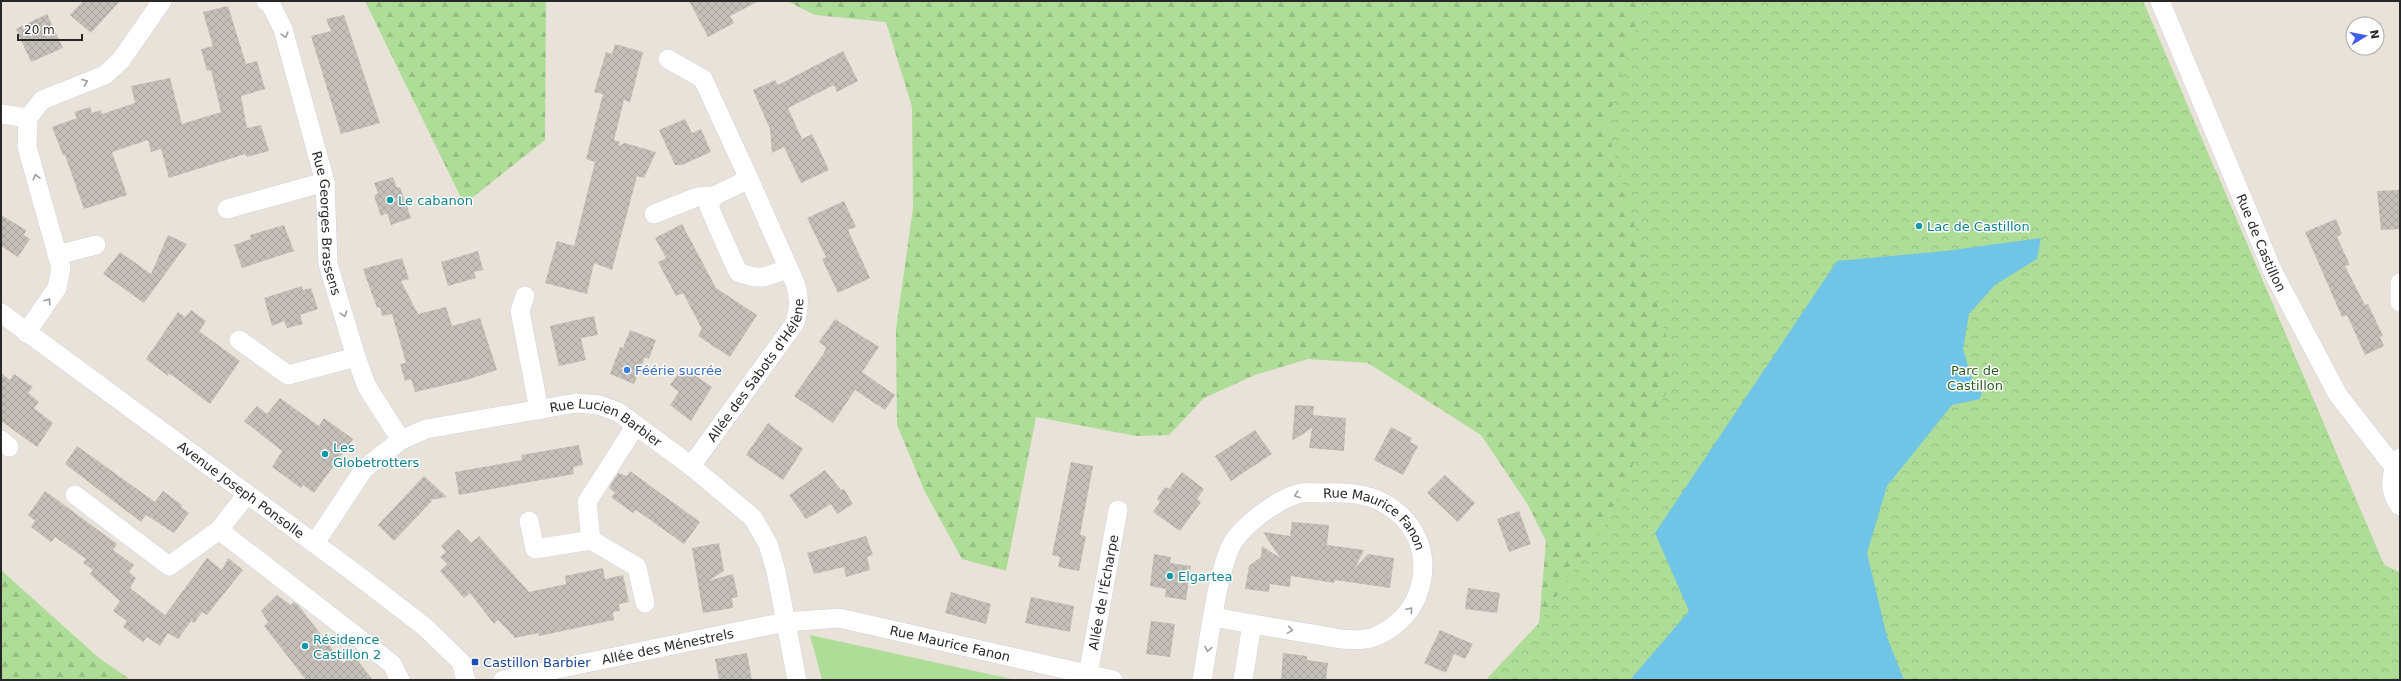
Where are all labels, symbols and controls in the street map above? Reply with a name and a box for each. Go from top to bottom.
scale bar [18,16,82,42]
north arrow [2345,16,2385,56]
text: 20 m [24,23,55,37]
text: N [2367,29,2382,40]
one-way arrow [280,31,289,38]
one-way arrow [82,79,89,87]
street label: Rue Georges Brassens [309,149,344,297]
one-way arrow [32,174,40,181]
street label: Rue de Castillon [2233,192,2289,294]
place label: Le cabanon [398,193,473,208]
marker: Le cabanon [385,195,395,205]
place label: Lac de Castillon [1927,219,2030,234]
marker: Lac de Castillon [1914,221,1924,231]
one-way arrow [43,298,51,305]
street label: Allée des Sabots d'Hélène [704,298,806,445]
one-way arrow [339,311,348,318]
place label: Féérie sucrée [635,363,722,378]
park label: Parc de Castillon [1947,363,2003,393]
marker: Féérie sucrée [622,365,632,375]
street label: Rue Lucien Barbier [548,396,665,450]
street label: Avenue Joseph Ponsolle [175,438,307,541]
place label: Les Globetrotters [333,440,420,470]
marker: Les Globetrotters [320,449,330,459]
street label: Rue Maurice Fanon [1323,486,1428,552]
one-way arrow [1294,491,1301,499]
street label: Allée de l'Écharpe [1086,533,1121,651]
place label: Elgartea [1178,569,1232,584]
marker: Elgartea [1165,571,1175,581]
one-way arrow [1405,607,1412,614]
street label: Rue Maurice Fanon [888,623,1012,665]
street label: Allée des Ménestrels [600,626,735,668]
one-way arrow [1287,626,1294,634]
place label: Résidence Castillon 2 [313,632,381,662]
marker: Résidence Castillon 2 [300,641,310,651]
one-way arrow [1204,645,1213,652]
place label: Castillon Barbier [483,655,591,670]
marker: Castillon Barbier [470,657,480,667]

